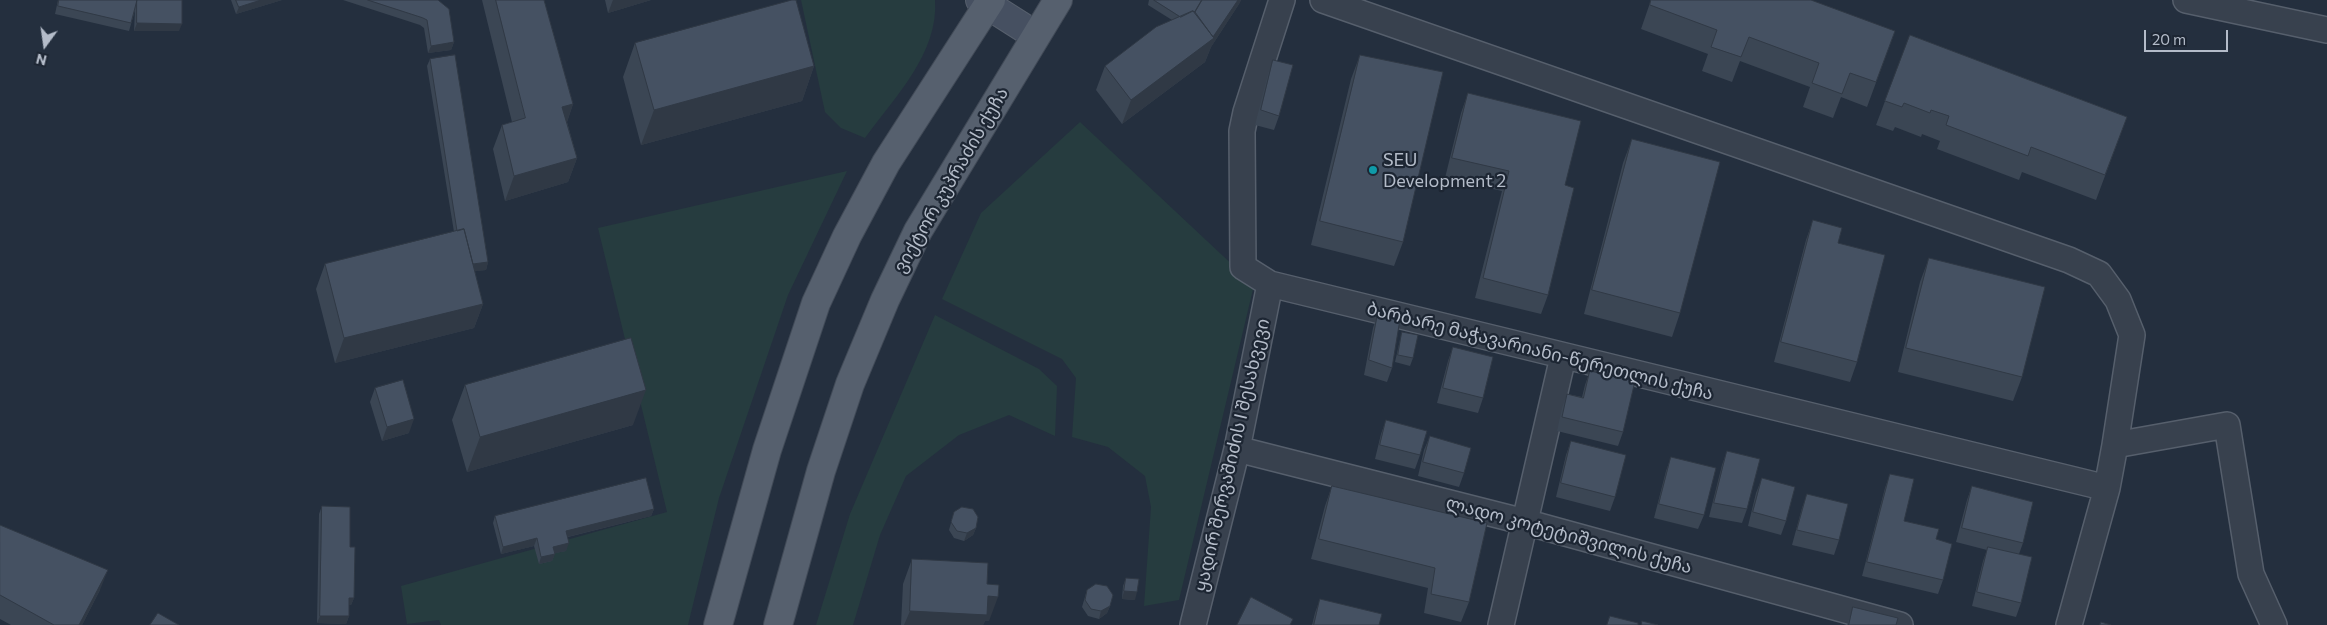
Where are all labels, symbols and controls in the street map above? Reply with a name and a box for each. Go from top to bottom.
north arrow [20,20,70,70]
scale bar [2147,20,2231,52]
text: 20 m [2152,30,2186,48]
text: N [34,51,48,70]
street label: ვიქტორ კუპრაძის ქუჩა [889,84,1013,276]
place label: SEU Development 2 [1383,149,1506,192]
marker: SEU Development 2 [1367,164,1379,176]
street label: ბარბარე მაჭავარიანი-წერეთლის ქუჩა [1364,297,1716,405]
street label: ყადირ შერვაშიძის I შესახვევი [1190,316,1274,594]
street label: ლადო კოტეტიშვილის ქუჩა [1444,492,1694,578]

